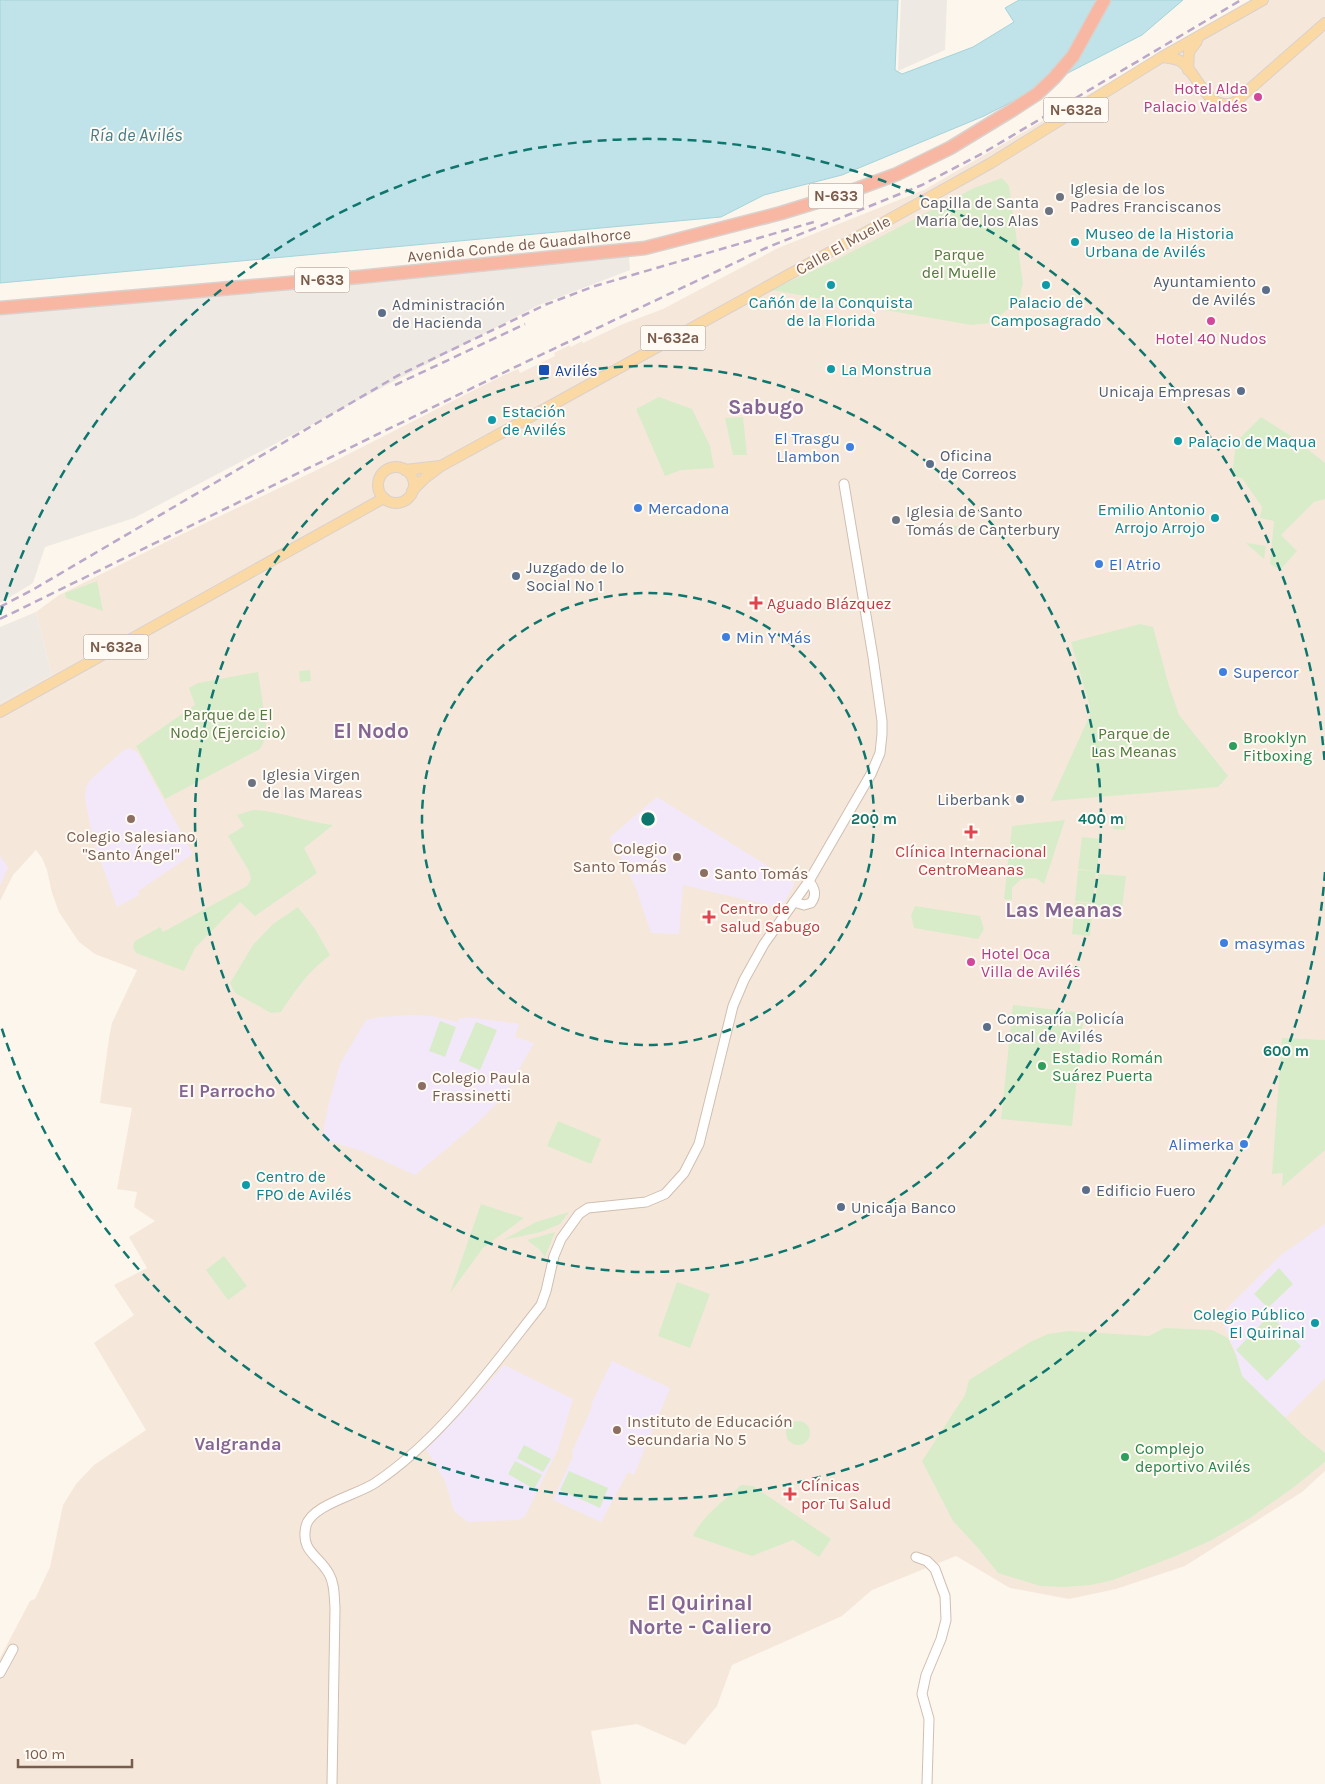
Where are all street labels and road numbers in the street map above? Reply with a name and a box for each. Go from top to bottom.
road number: N-632a [1044,98,1108,122]
road number: N-633 [808,184,864,208]
street label: Calle El Muelle [792,211,894,279]
street label: Avenida Conde de Guadalhorce [406,224,632,266]
road number: N-633 [294,268,350,292]
road number: N-632a [640,326,706,350]
road number: N-632a [84,634,148,660]

